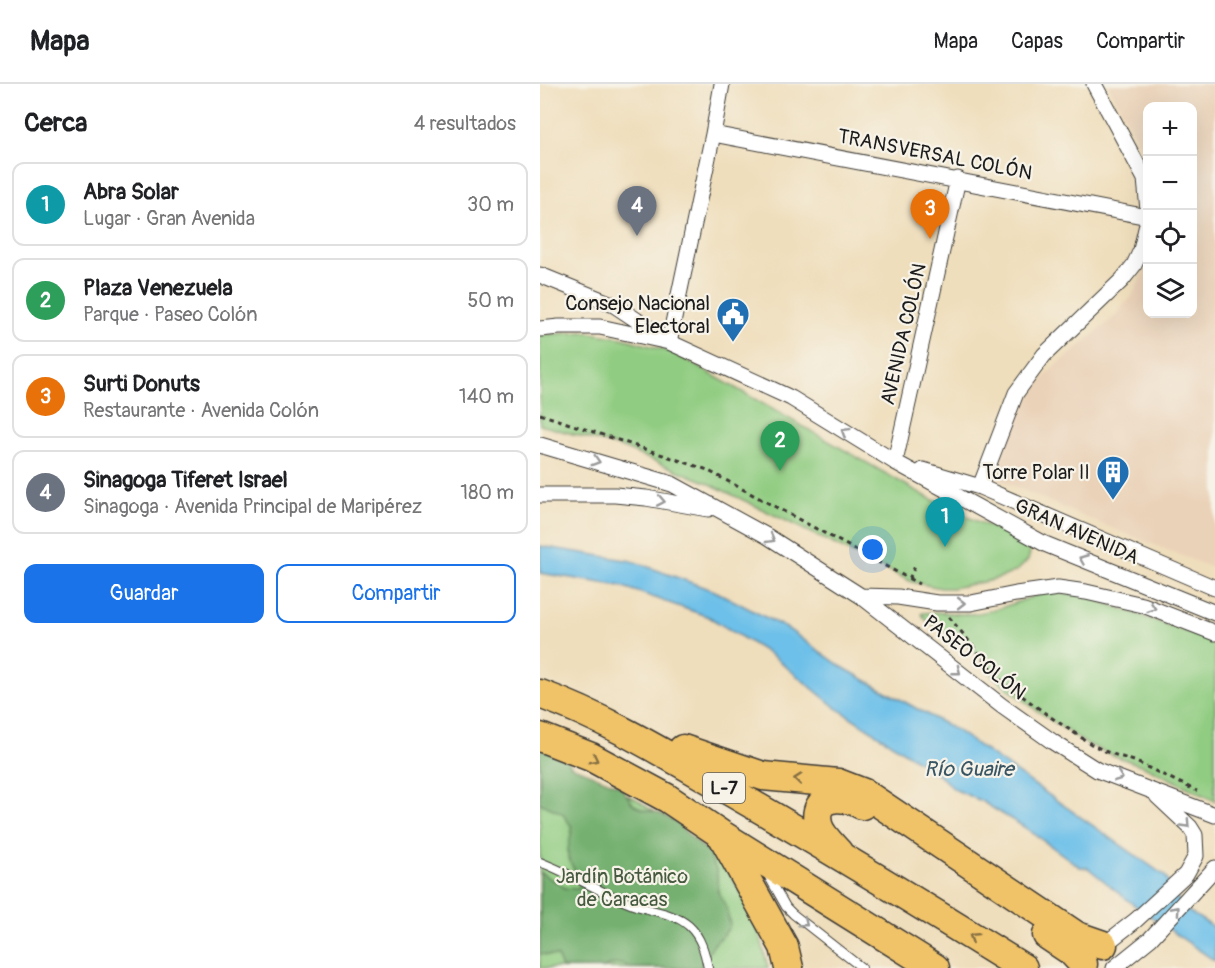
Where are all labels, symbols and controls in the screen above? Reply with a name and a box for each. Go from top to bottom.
text: Mapa [30,24,89,59]
text: Mapa [934,28,978,55]
text: Capas [1011,28,1063,55]
text: Compartir [1096,28,1185,55]
map controls [1143,102,1197,318]
button: + [1143,102,1197,156]
text: Cerca [24,107,87,139]
text: 4 resultados [414,111,516,136]
street label: TRANSVERSAL COLÓN [836,123,1034,186]
button: − [1143,156,1197,210]
text: Abra Solar [83,178,179,206]
pin: 4 [618,186,656,236]
pin: 3 [910,190,950,239]
text: 1 [42,192,49,217]
text: 30 m [467,192,514,217]
text: Lugar · Gran Avenida [83,206,255,231]
button: locate [1143,210,1197,264]
street label: AVENIDA COLÓN [875,261,932,407]
button: layers [1143,264,1197,318]
text: Plaza Venezuela [83,274,233,302]
text: 2 [40,288,51,313]
text: 50 m [467,288,514,313]
place label: Consejo Nacional Electoral [565,291,710,339]
public building icon: Consejo Nacional Electoral [715,296,751,343]
text: Parque · Paseo Colón [83,302,258,327]
text: Surti Donuts [83,370,200,398]
text: 3 [40,384,51,409]
text: 140 m [459,384,514,409]
text: Restaurante · Avenida Colón [83,398,319,423]
pin: 2 [760,422,800,471]
one-way arrow [841,427,851,439]
one-way arrow [590,453,601,466]
building icon: Torre Polar II [1095,454,1131,501]
place label: Torre Polar II [982,460,1090,485]
text: Sinagoga Tiferet Israel [83,466,288,494]
text: 4 [40,480,51,505]
text: 180 m [460,480,514,505]
street label: GRAN AVENIDA [1011,493,1143,570]
text: Sinagoga · Avenida Principal de Maripérez [83,494,422,519]
one-way arrow [656,494,666,507]
pin: 1 [926,498,964,547]
one-way arrow [765,531,775,543]
your location [858,535,887,564]
one-way arrow [1078,554,1089,566]
button: Guardar [24,564,264,623]
button: Compartir [276,564,516,623]
one-way arrow [956,597,965,609]
one-way arrow [1146,601,1157,614]
street label: PASEO COLÓN [918,610,1031,705]
one-way arrow [950,663,961,674]
one-way arrow [588,752,598,763]
water label: Río Guaire [924,756,1016,783]
one-way arrow [1113,770,1124,783]
road number: L-7 [703,773,745,803]
one-way arrow [793,773,802,786]
one-way arrow [1179,818,1190,828]
park label: Jardín Botánico de Caracas [556,864,688,912]
one-way arrow [1169,906,1180,916]
one-way arrow [797,915,808,926]
one-way arrow [969,933,979,945]

